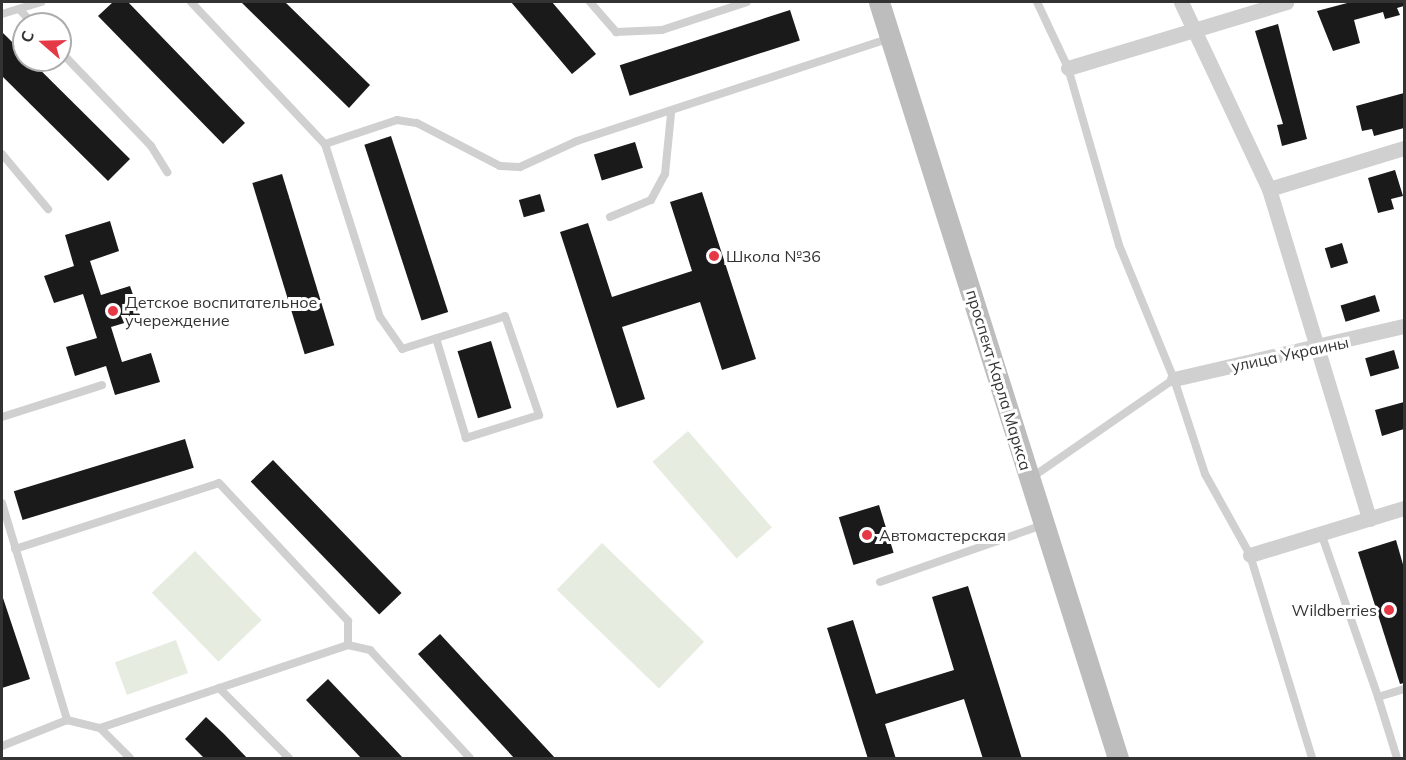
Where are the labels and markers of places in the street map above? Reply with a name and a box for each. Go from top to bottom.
place label: Школа №36 [726,246,821,266]
marker: Школа №36 [707,249,721,263]
place label: Детское воспитательное учереждение [125,292,317,330]
marker: Детское воспитательное учереждение [106,304,120,318]
place label: Автомастерская [879,525,1006,545]
marker: Автомастерская [860,528,874,542]
place label: Wildberries [1292,600,1377,620]
marker: Wildberries [1382,603,1396,617]

